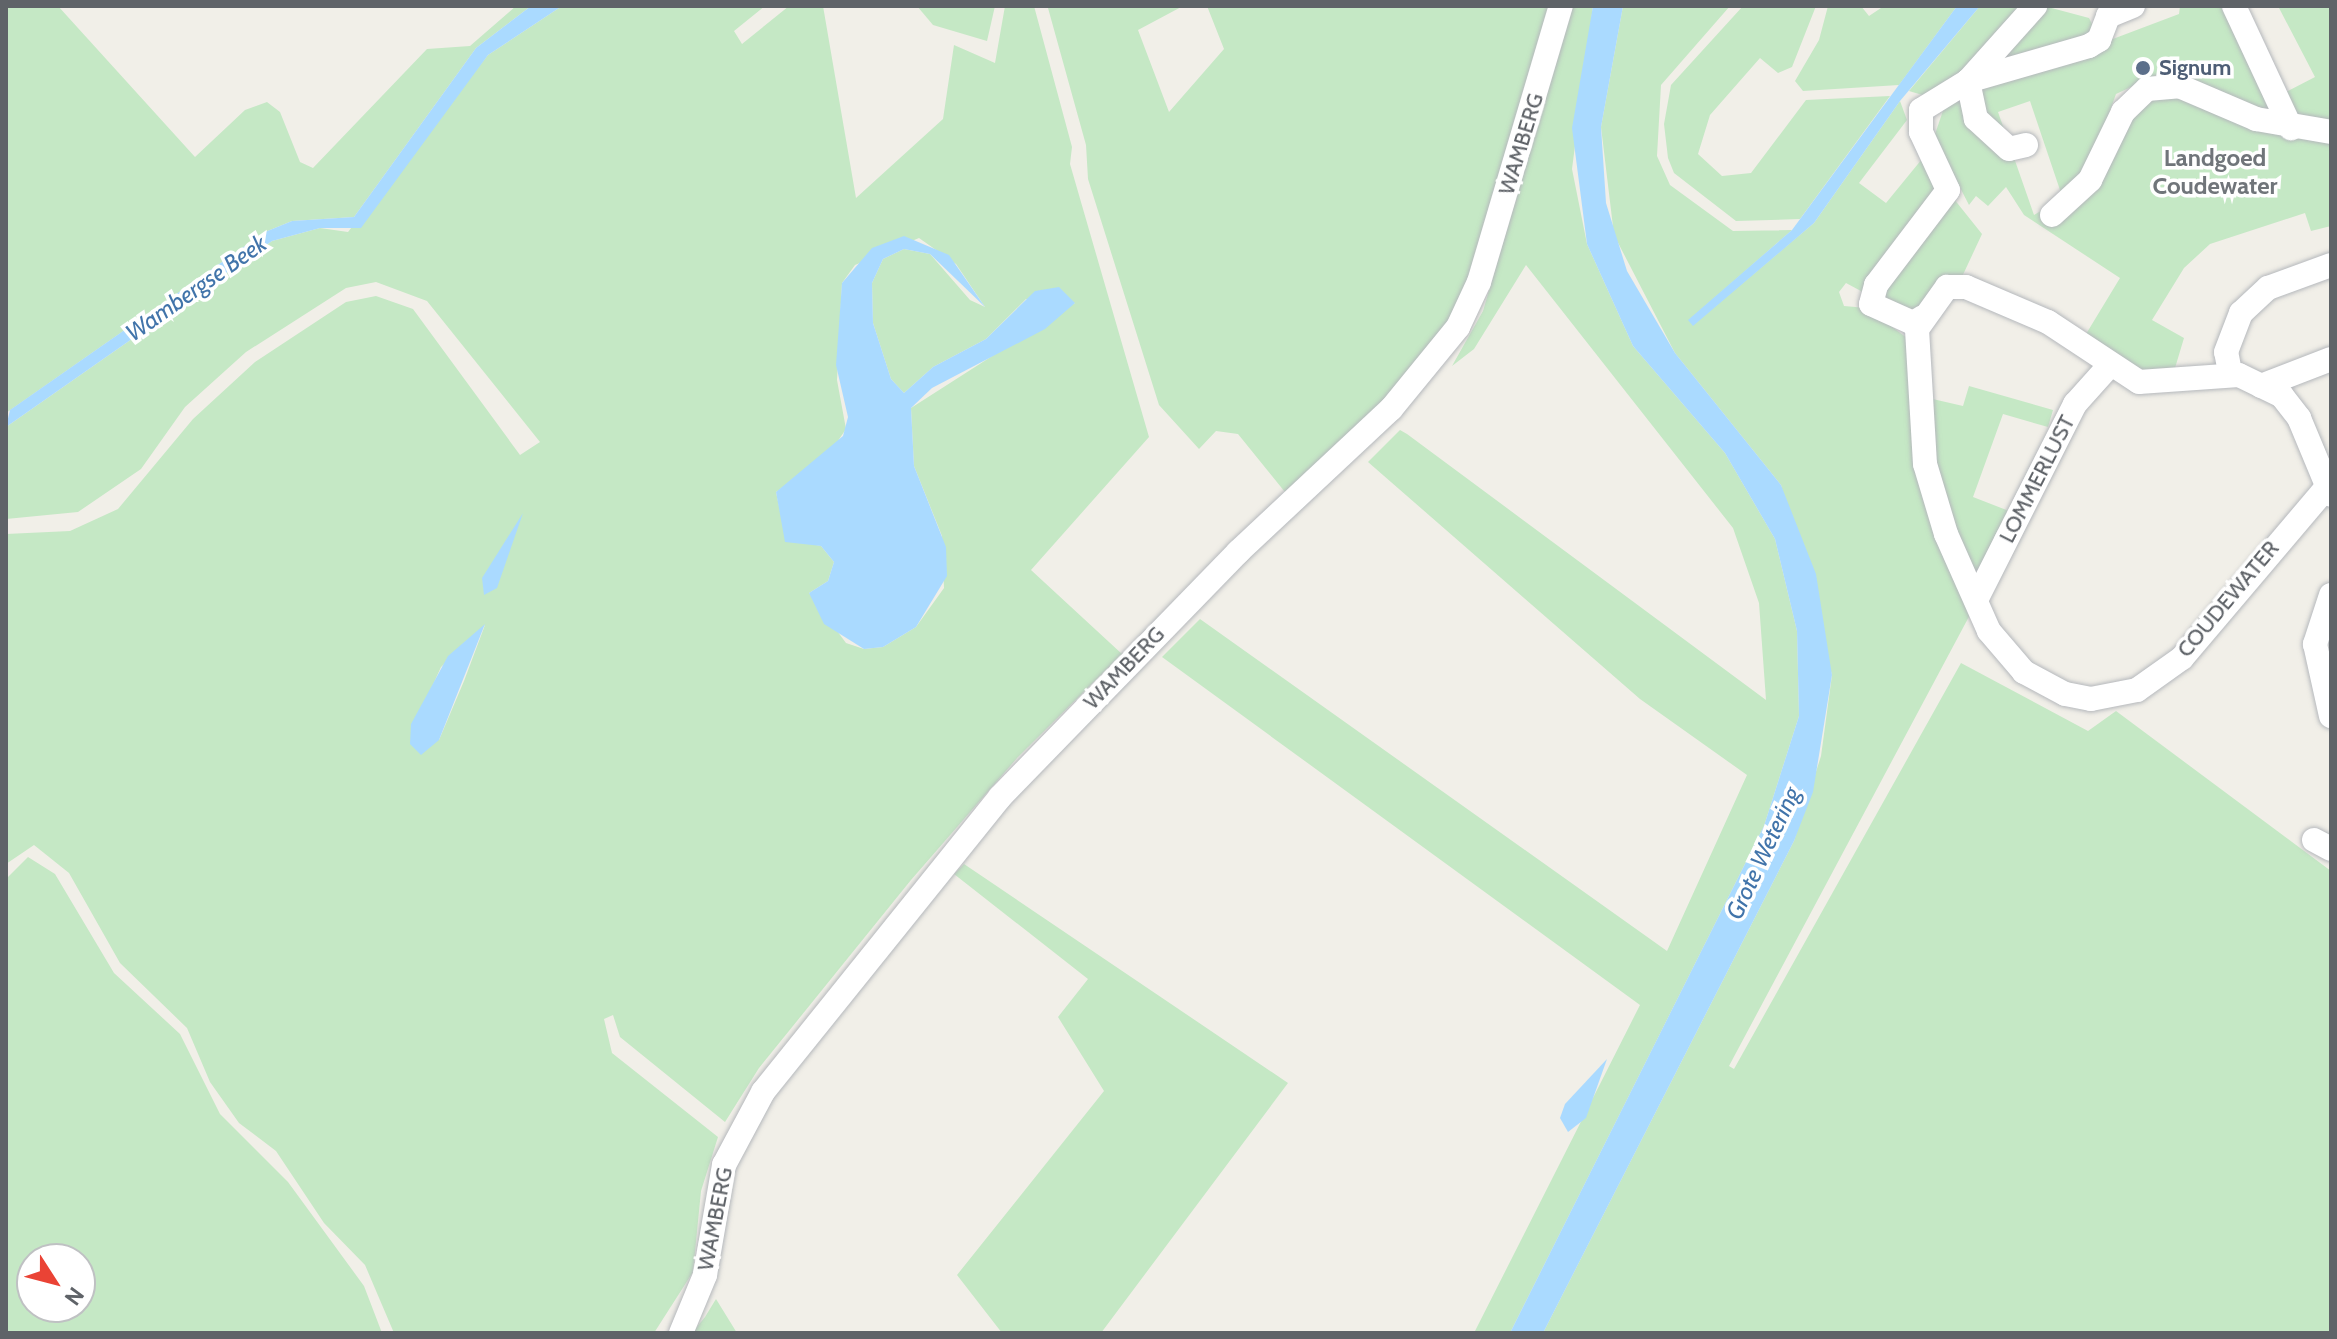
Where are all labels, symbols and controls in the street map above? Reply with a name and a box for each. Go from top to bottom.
place label: Signum [2159,55,2231,81]
marker: Signum [2134,59,2152,77]
street label: WAMBERG [1493,90,1549,198]
district label: Landgoed Coudewater [2153,144,2277,200]
water label: Wambergse Beek [120,229,272,347]
street label: LOMMERLUST [1994,411,2080,547]
street label: COUDEWATER [2172,535,2284,663]
street label: WAMBERG [1078,621,1170,715]
water label: Grote Wetering [1720,782,1806,924]
street label: WAMBERG [692,1165,738,1273]
north arrow [16,1243,96,1323]
text: N [59,1282,90,1310]

